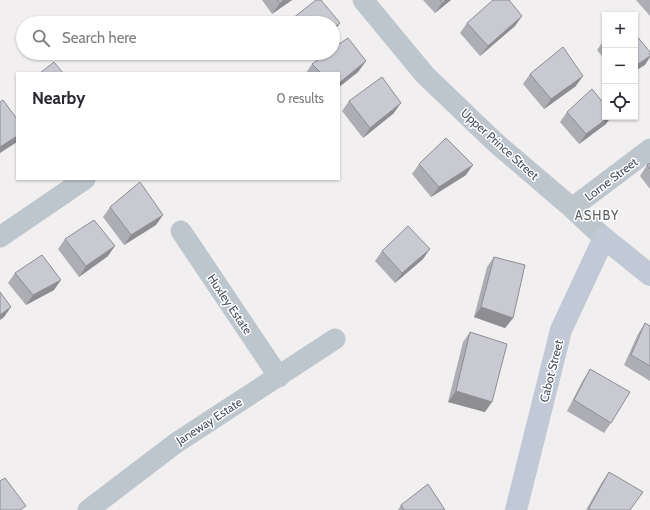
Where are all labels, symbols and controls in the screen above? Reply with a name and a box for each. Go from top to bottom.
map controls [602,12,638,120]
button: + [602,12,638,48]
search box [16,16,340,60]
icon: search [30,27,52,49]
text: Search here [62,29,137,47]
button: − [602,48,638,84]
button: locate [602,84,638,120]
text: Nearby [32,88,85,108]
text: 0 results [276,90,324,106]
street label: Upper Prince Street [458,105,542,183]
street label: Lorne Street [581,154,641,204]
district label: ASHBY [575,207,619,223]
street label: Huxley Estate [204,271,256,337]
street label: Cabot Street [536,338,566,404]
street label: Janeway Estate [172,394,245,448]

